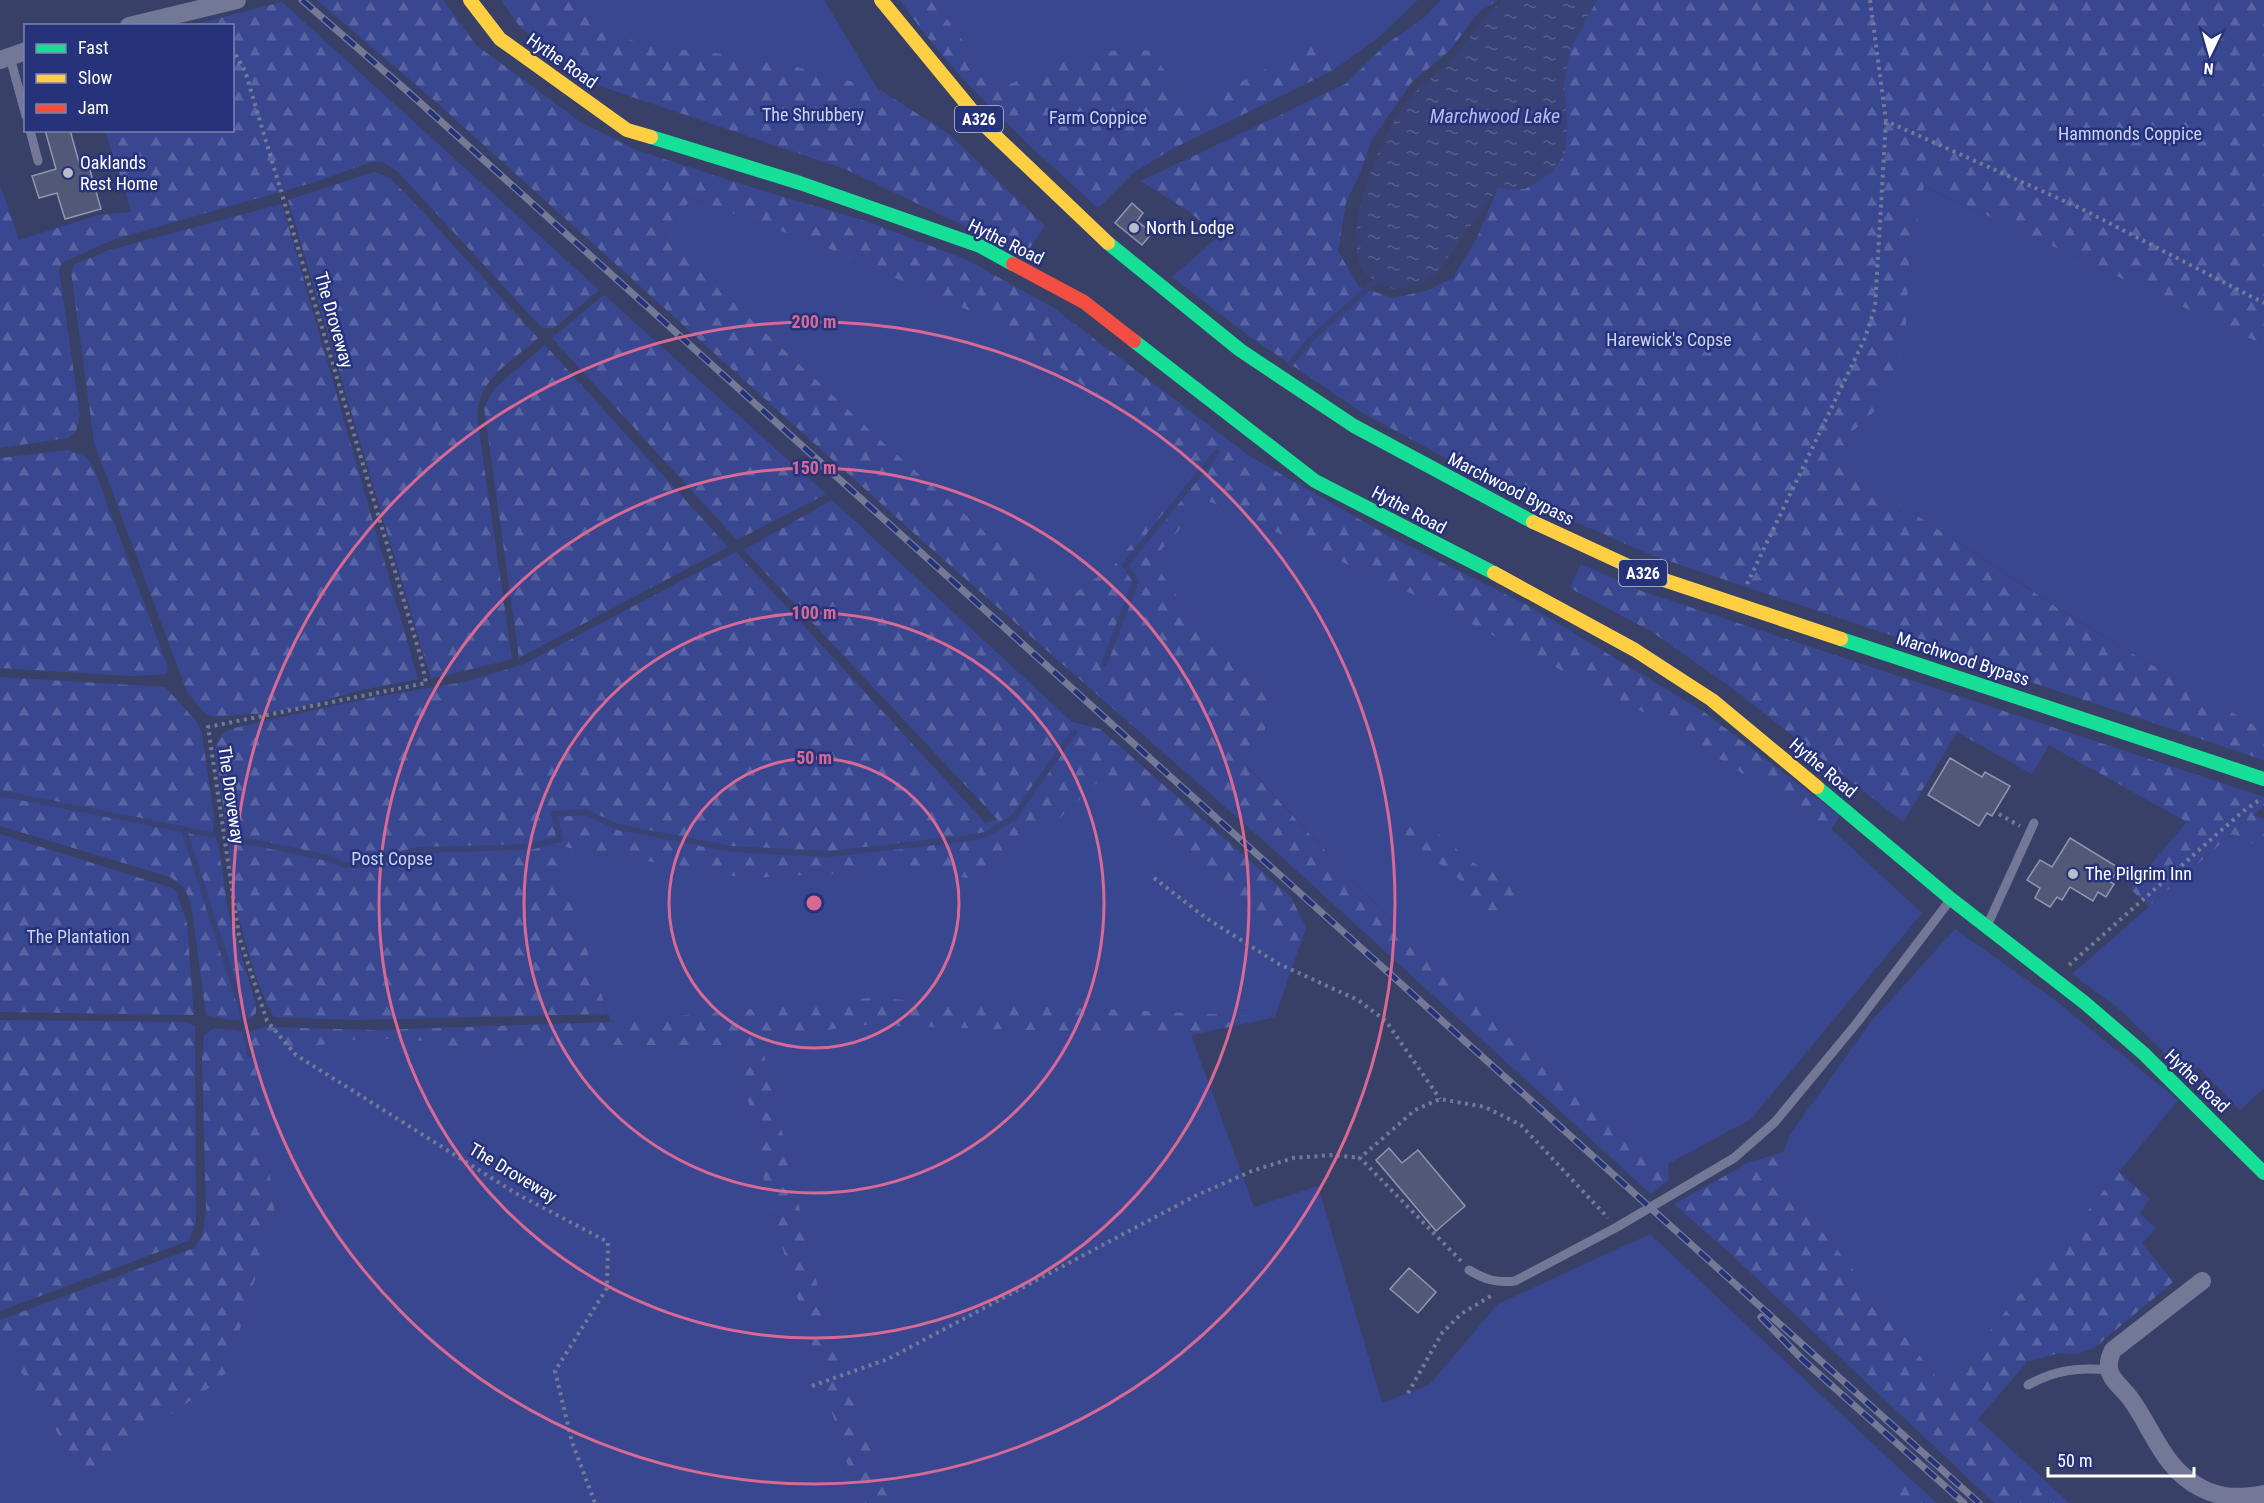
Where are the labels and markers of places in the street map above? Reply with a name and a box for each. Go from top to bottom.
place label: Oaklands Rest Home [80,152,158,194]
marker: Oaklands Rest Home [61,166,75,180]
place label: North Lodge [1146,217,1234,238]
marker: North Lodge [1127,221,1141,235]
place label: The Pilgrim Inn [2085,863,2192,884]
marker: The Pilgrim Inn [2066,867,2080,881]
centre of rings [804,893,824,913]

